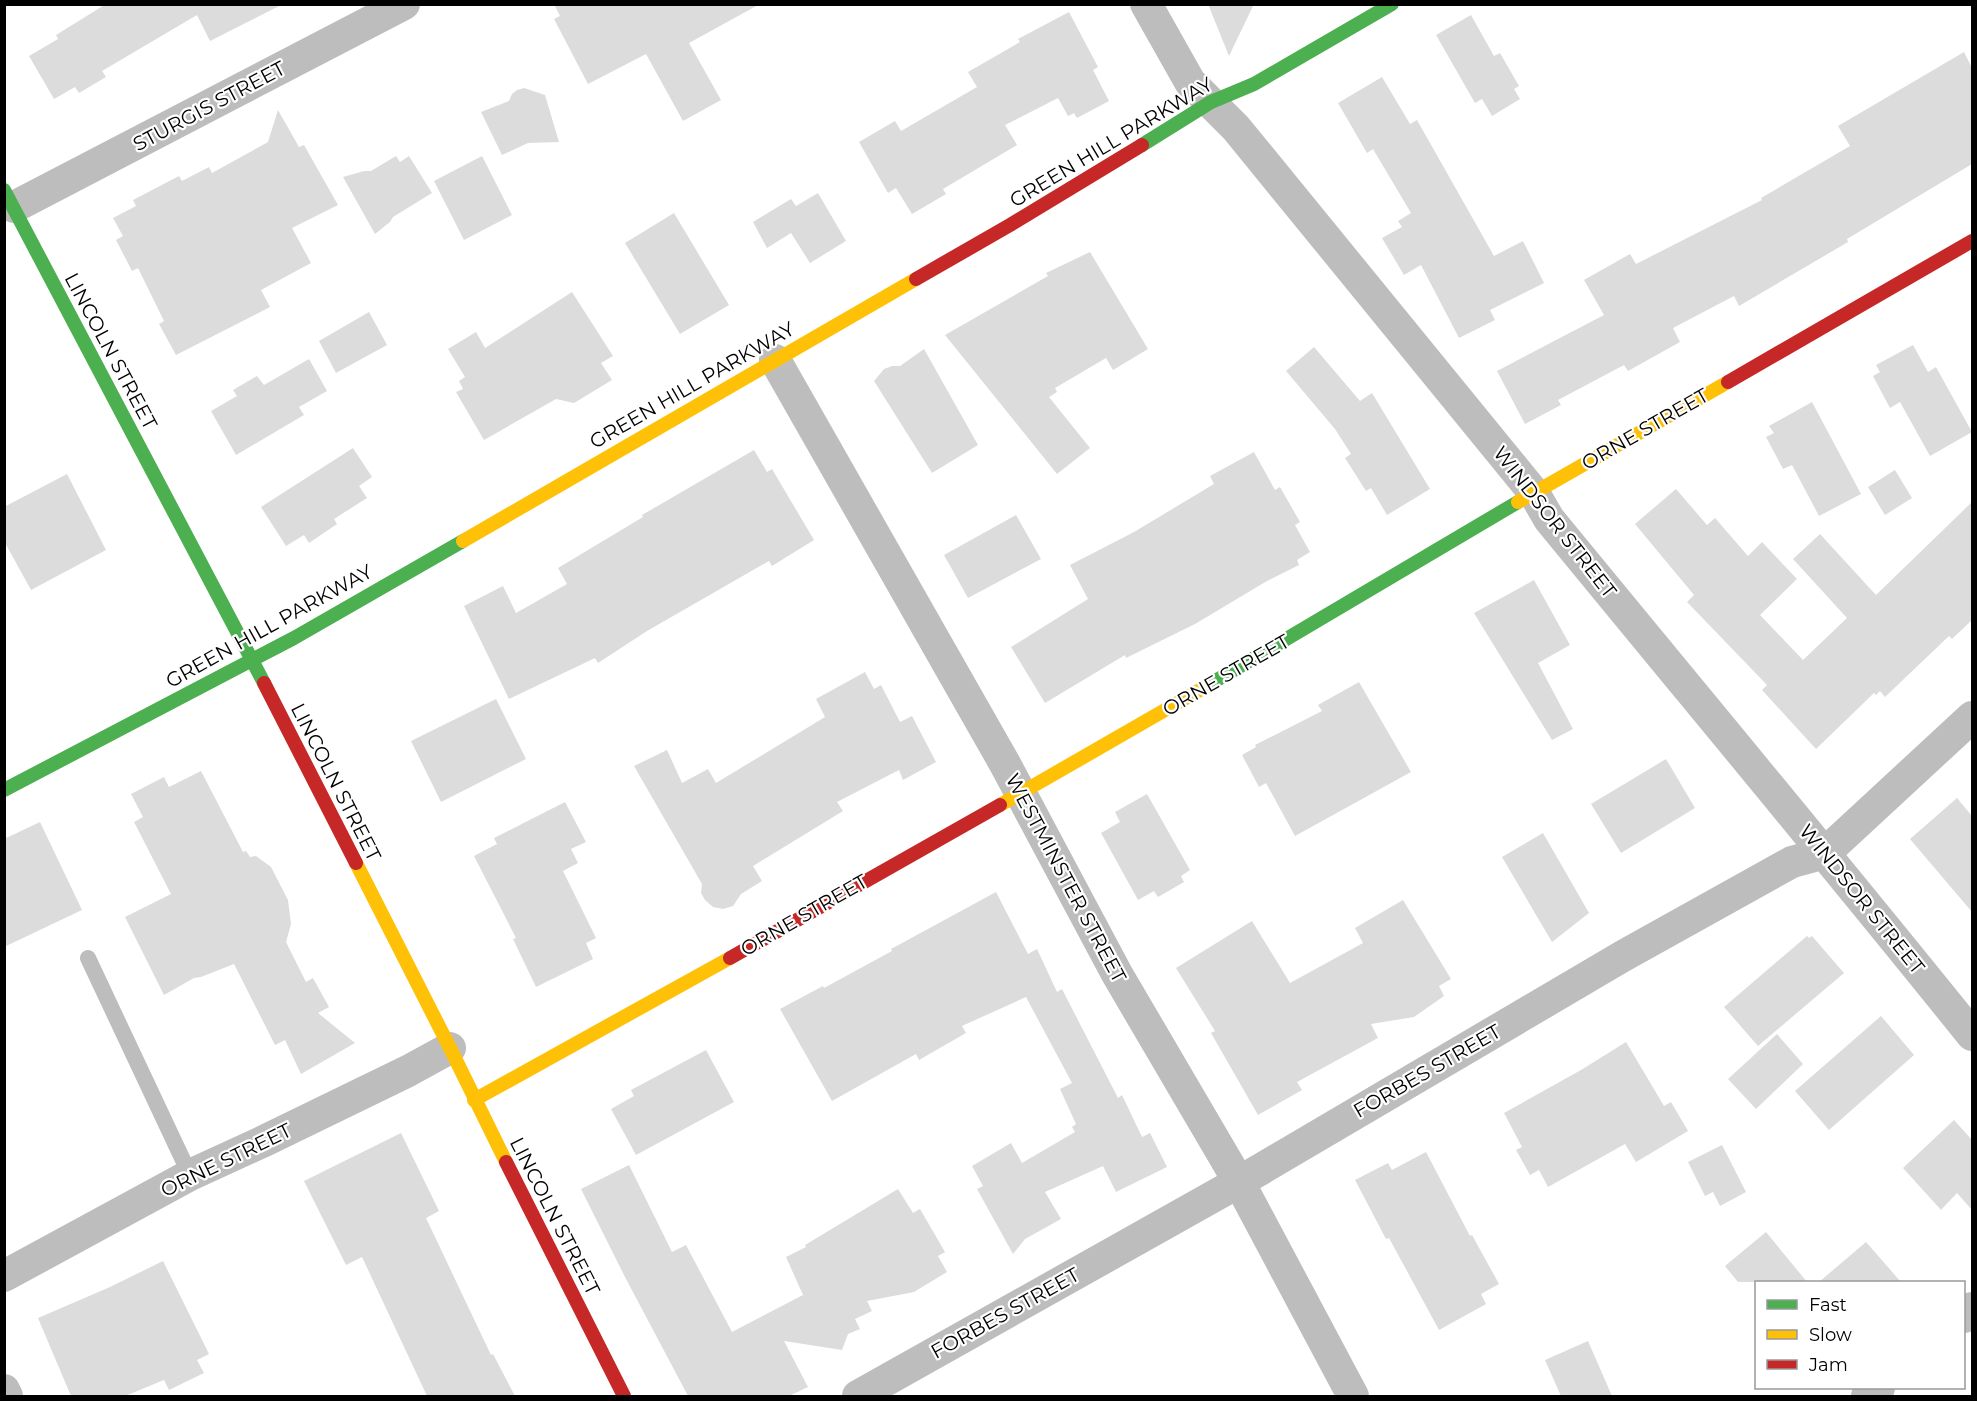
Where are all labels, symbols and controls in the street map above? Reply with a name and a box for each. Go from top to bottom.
street label: STURGIS STREET [129,56,290,156]
street label: GREEN HILL PARKWAY [1005,72,1217,212]
street label: LINCOLN STREET [60,269,163,434]
street label: GREEN HILL PARKWAY [585,316,799,454]
street label: ORNE STREET [1577,383,1713,475]
street label: WINDSOR STREET [1488,441,1622,603]
street label: GREEN HILL PARKWAY [161,559,377,693]
street label: ORNE STREET [1158,629,1294,721]
street label: LINCOLN STREET [286,699,386,865]
street label: WESTMINSTER STREET [1001,769,1132,987]
street label: WINDSOR STREET [1794,819,1930,979]
street label: ORNE STREET [736,869,872,961]
street label: FORBES STREET [1349,1019,1505,1123]
street label: ORNE STREET [157,1118,296,1202]
street label: LINCOLN STREET [505,1133,605,1299]
street label: FORBES STREET [927,1262,1084,1364]
legend [1755,1281,1965,1389]
text: Fast [1809,1294,1847,1316]
text: Slow [1809,1324,1852,1346]
text: Jam [1808,1354,1848,1376]

